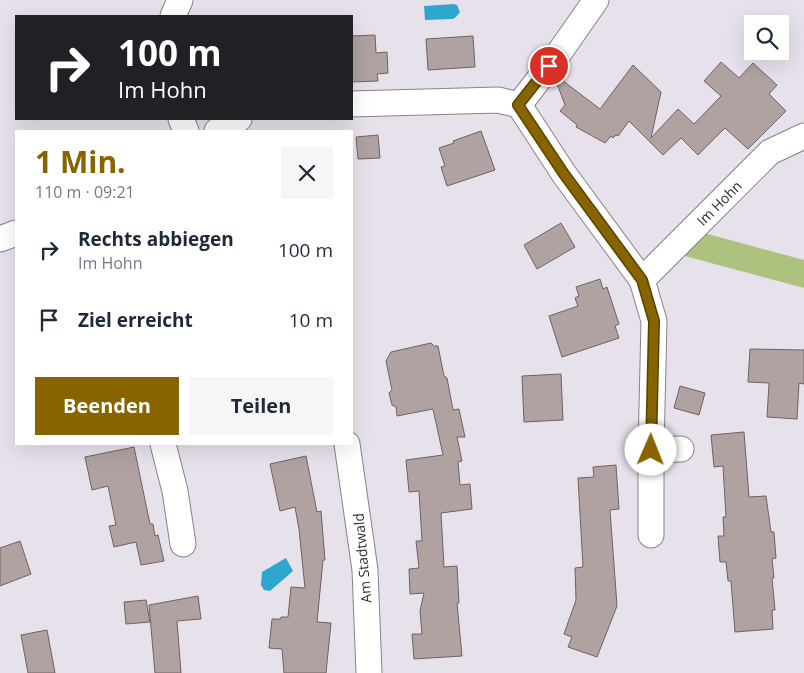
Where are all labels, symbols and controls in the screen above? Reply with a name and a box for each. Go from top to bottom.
map controls [744,15,789,60]
button: search [744,15,789,60]
text: 100 m [118,29,222,76]
icon: right [35,35,100,100]
pin [528,45,570,87]
icon: arrive [535,52,563,80]
text: Im Hohn [118,74,207,104]
text: 1 Min. [35,141,126,182]
button: close [281,147,333,199]
street label: Im Hohn [692,176,746,230]
text: 110 m · 09:21 [35,181,135,203]
text: Rechts abbiegen [78,226,234,252]
icon: right [35,236,63,264]
text: 100 m [278,237,333,263]
text: Im Hohn [78,252,142,274]
icon: arrive [35,306,63,334]
text: Ziel erreicht [78,307,193,333]
text: 10 m [289,307,333,333]
button: Beenden [35,377,179,435]
button: Teilen [189,377,333,435]
position arrow [624,423,676,475]
street label: Am Stadtwald [349,512,375,604]

